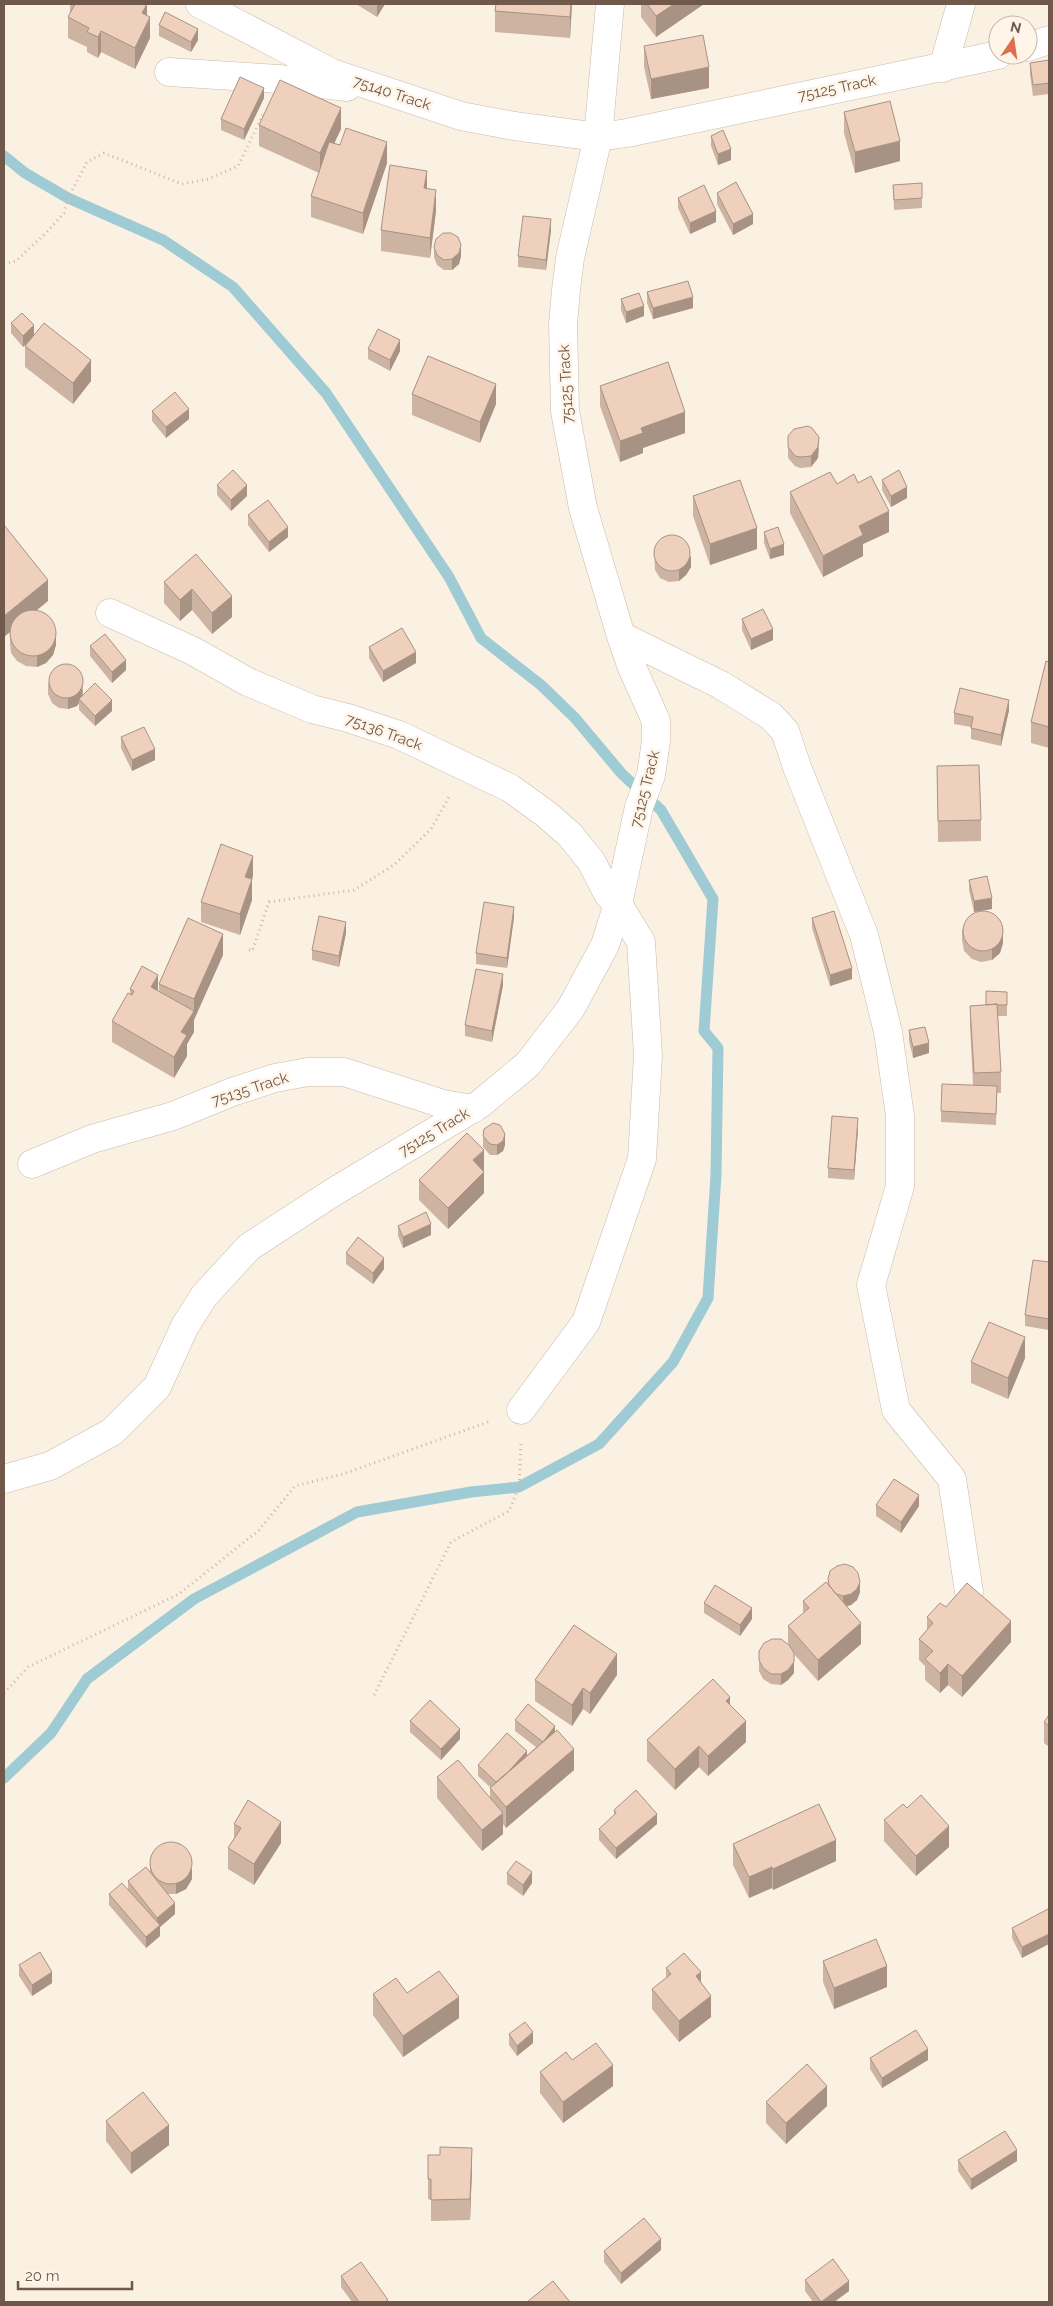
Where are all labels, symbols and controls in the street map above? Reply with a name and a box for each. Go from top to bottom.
north arrow [988,15,1038,65]
text: N [1009,18,1023,36]
street label: 75125 Track [796,71,878,105]
street label: 75140 Track [351,72,433,114]
street label: 75125 Track [555,344,577,424]
street label: 75136 Track [343,710,425,754]
street label: 75125 Track [627,748,663,830]
street label: 75135 Track [209,1068,291,1110]
street label: 75125 Track [395,1104,473,1160]
scale bar [18,2258,131,2290]
text: 20 m [25,2267,60,2285]

